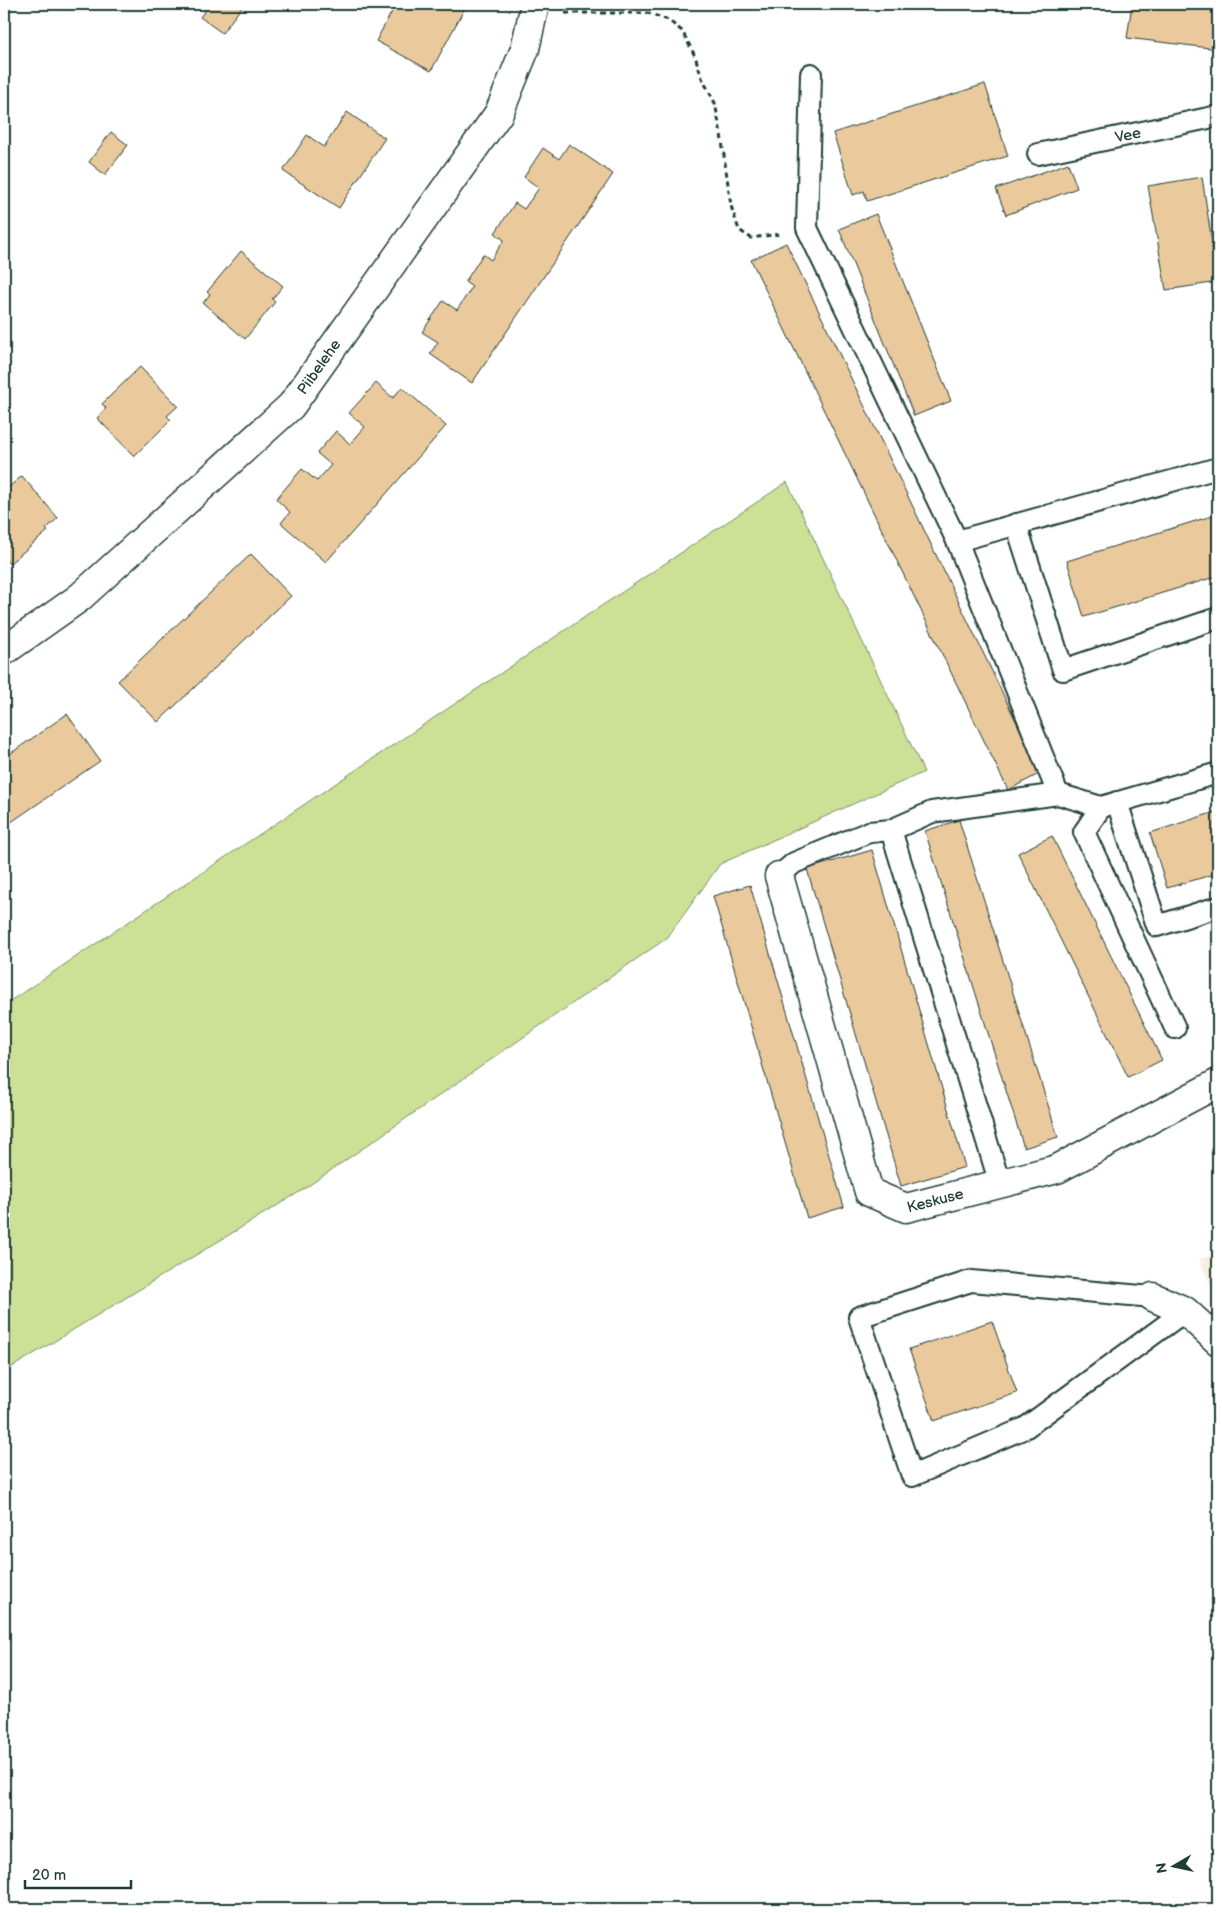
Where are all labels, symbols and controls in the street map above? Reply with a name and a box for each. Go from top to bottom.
street label: Vee [1113,123,1143,147]
street label: Piibelehe [293,335,345,398]
street label: Keskuse [905,1184,966,1217]
north arrow [1150,1840,1200,1890]
scale bar [25,1858,131,1890]
text: N [1152,1861,1171,1874]
text: 20 m [32,1866,66,1885]

